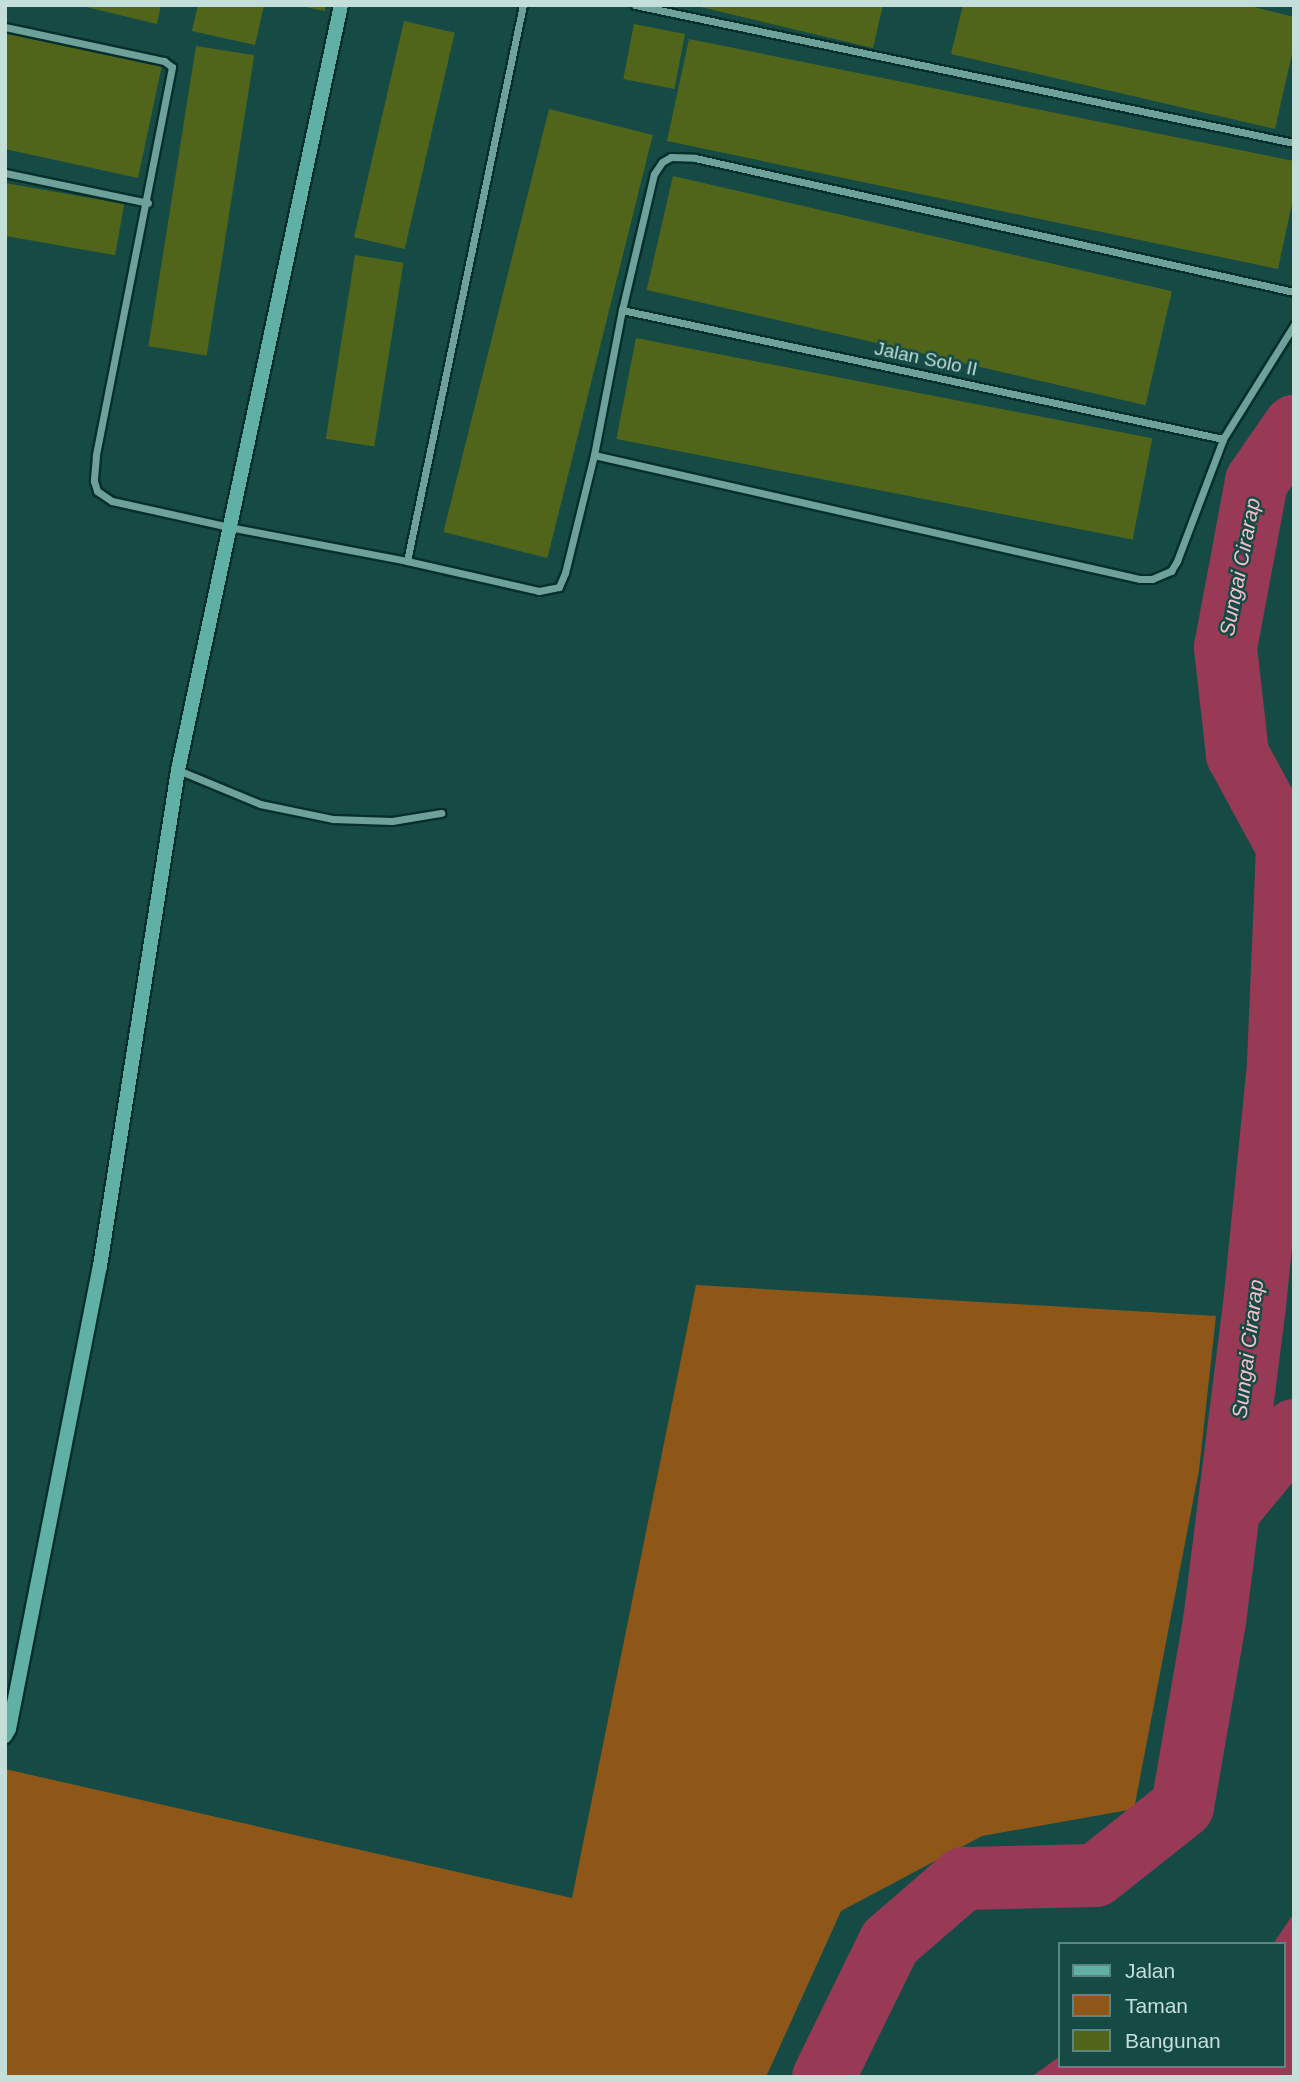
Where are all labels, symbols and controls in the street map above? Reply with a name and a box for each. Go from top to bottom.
street label: Jalan Solo II [872,337,980,381]
water label: Sungai Cirarap [1214,496,1266,638]
water label: Sungai Cirarap [1227,1278,1269,1420]
legend [1058,1942,1285,2068]
text: Jalan [1125,1959,1175,1982]
text: Taman [1125,1994,1188,2017]
text: Bangunan [1125,2029,1221,2052]

